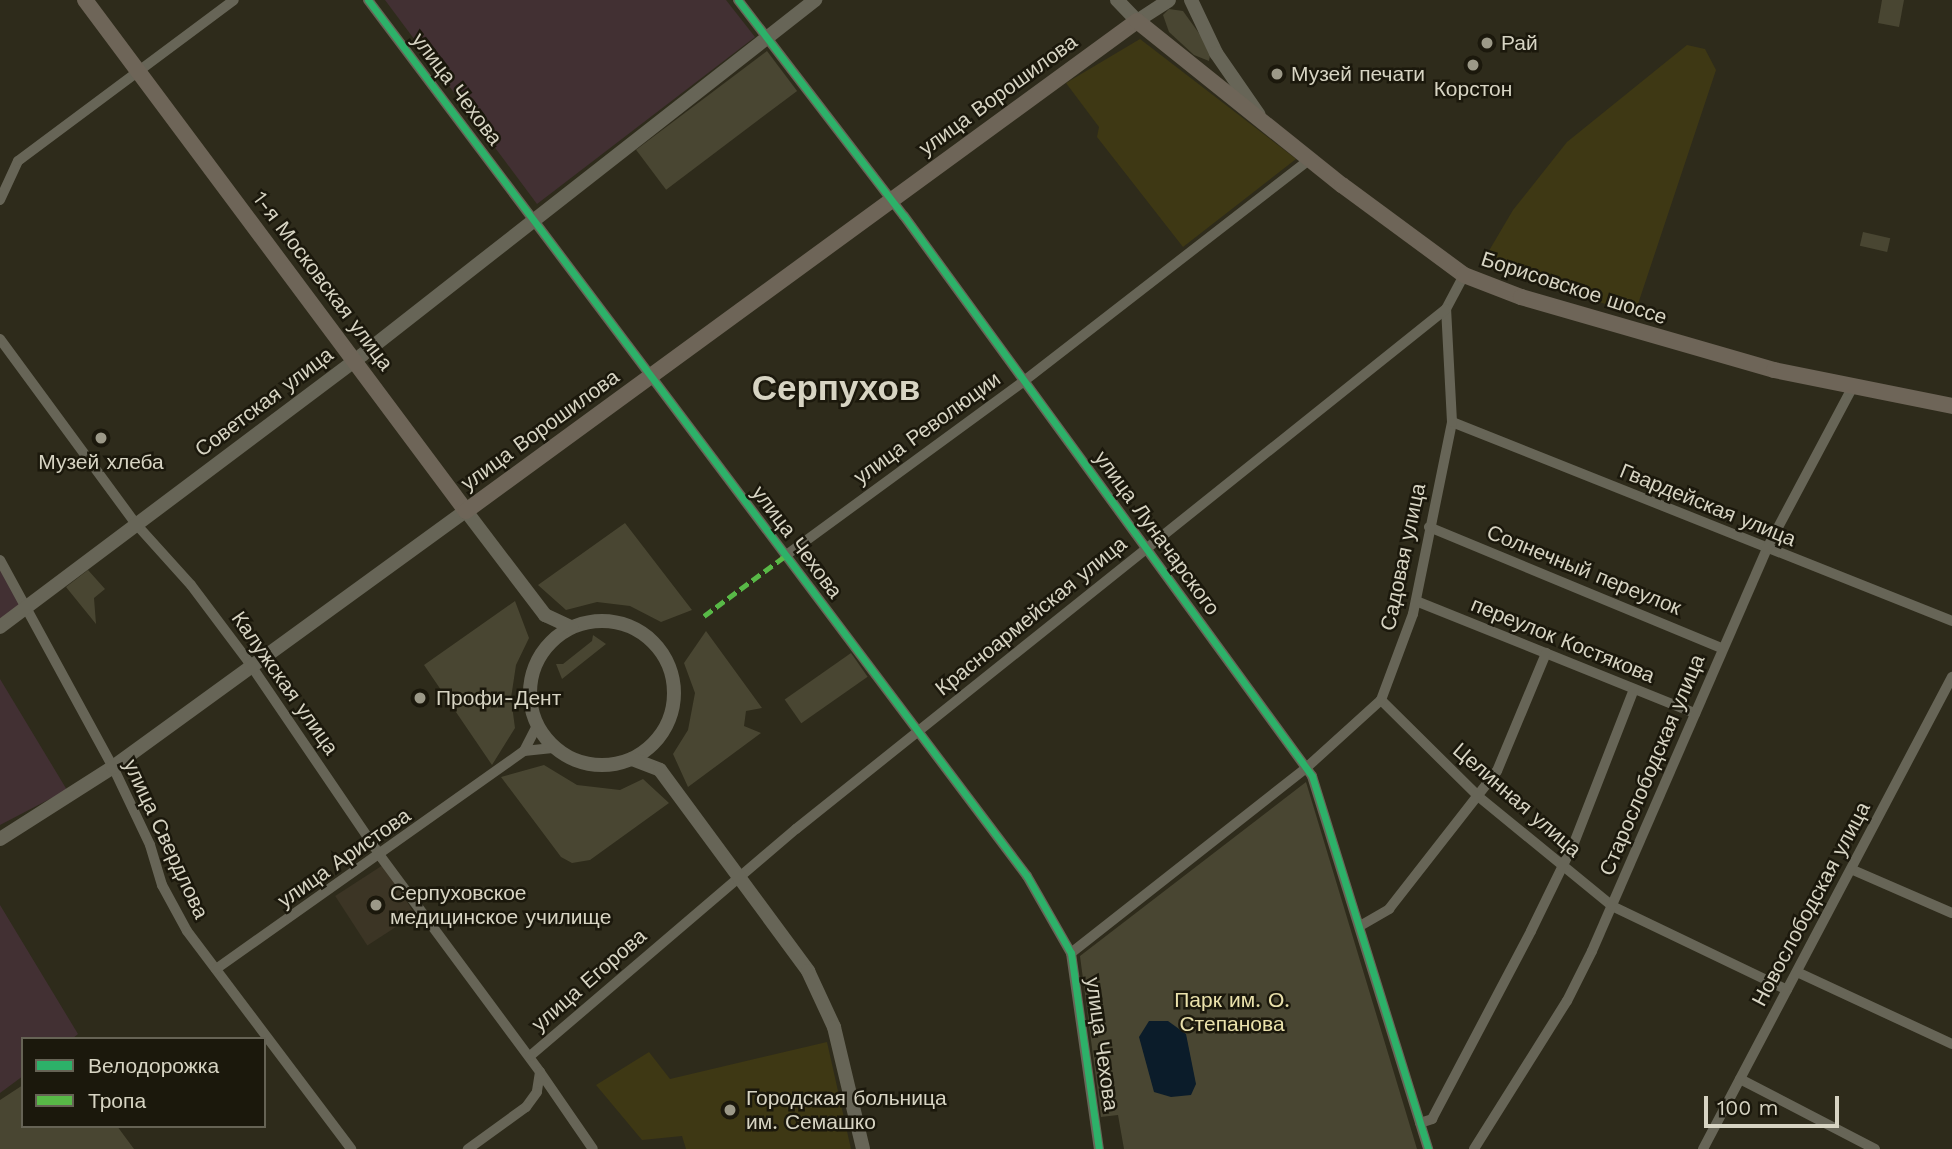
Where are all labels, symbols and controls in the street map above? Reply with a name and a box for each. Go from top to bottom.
street label: улица Чехова [406,28,508,150]
street label: улица Ворошилова [914,29,1082,161]
place label: Рай [1501,30,1538,56]
marker: Рай [1479,35,1495,51]
marker: Корстон [1465,57,1481,73]
place label: Музей печати [1291,61,1425,87]
marker: Музей печати [1269,66,1285,82]
place label: Корстон [1434,76,1512,102]
street label: 1-я Московская улица [248,187,398,375]
street label: Борисовское шоссе [1478,246,1670,330]
street label: Советская улица [190,342,338,462]
street label: улица Ворошилова [456,364,624,496]
street label: улица Революции [849,366,1005,490]
district label: Серпухов [752,367,920,409]
marker: Музей хлеба [93,430,109,446]
street label: улица Луначарского [1089,446,1225,620]
place label: Музей хлеба [38,449,164,475]
street label: Гвардейская улица [1616,458,1800,552]
street label: улица Чехова [746,481,848,603]
street label: Садовая улица [1375,481,1431,633]
street label: Солнечный переулок [1483,519,1685,621]
street label: Красноармейская улица [930,531,1132,701]
street label: переулок Костякова [1467,592,1659,688]
street label: Калужская улица [226,607,344,759]
street label: Старослободская улица [1594,651,1710,879]
place label: Профи-Дент [436,685,561,711]
marker: Профи-Дент [410,688,430,708]
street label: Целинная улица [1448,737,1586,863]
street label: улица Свердлова [118,755,214,923]
street label: Новослободская улица [1746,798,1876,1010]
street label: улица Аристова [273,803,415,913]
place label: Серпуховское медицинское училище [390,880,611,930]
marker: Серпуховское медицинское училище [368,897,384,913]
street label: улица Егорова [526,923,652,1037]
street label: улица Чехова [1080,976,1124,1112]
park label: Парк им. О. Степанова [1174,987,1290,1037]
legend [21,1037,266,1128]
text: Велодорожка [88,1053,219,1078]
scale bar [1707,1082,1842,1126]
place label: Городская больница им. Семашко [746,1085,947,1135]
text: Тропа [88,1088,146,1113]
text: 100 m [1717,1095,1779,1120]
marker: Городская больница им. Семашко [720,1100,740,1120]

